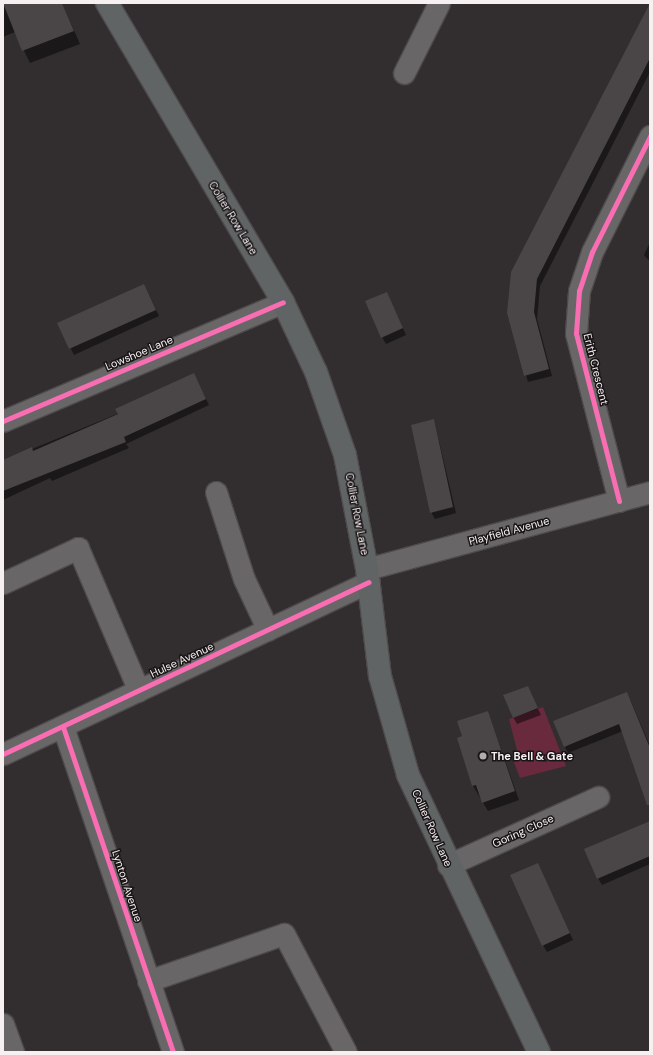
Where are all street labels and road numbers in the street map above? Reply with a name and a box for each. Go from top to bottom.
street label: Collier Row Lane [206,179,260,257]
street label: Erith Crescent [581,332,611,406]
street label: Lowshoe Lane [103,333,175,373]
street label: Collier Row Lane [343,472,371,556]
street label: Playfield Avenue [467,514,551,548]
street label: Hulse Avenue [148,640,216,680]
street label: Collier Row Lane [409,787,455,869]
street label: Goring Close [490,812,556,850]
street label: Lynton Avenue [109,848,145,924]

